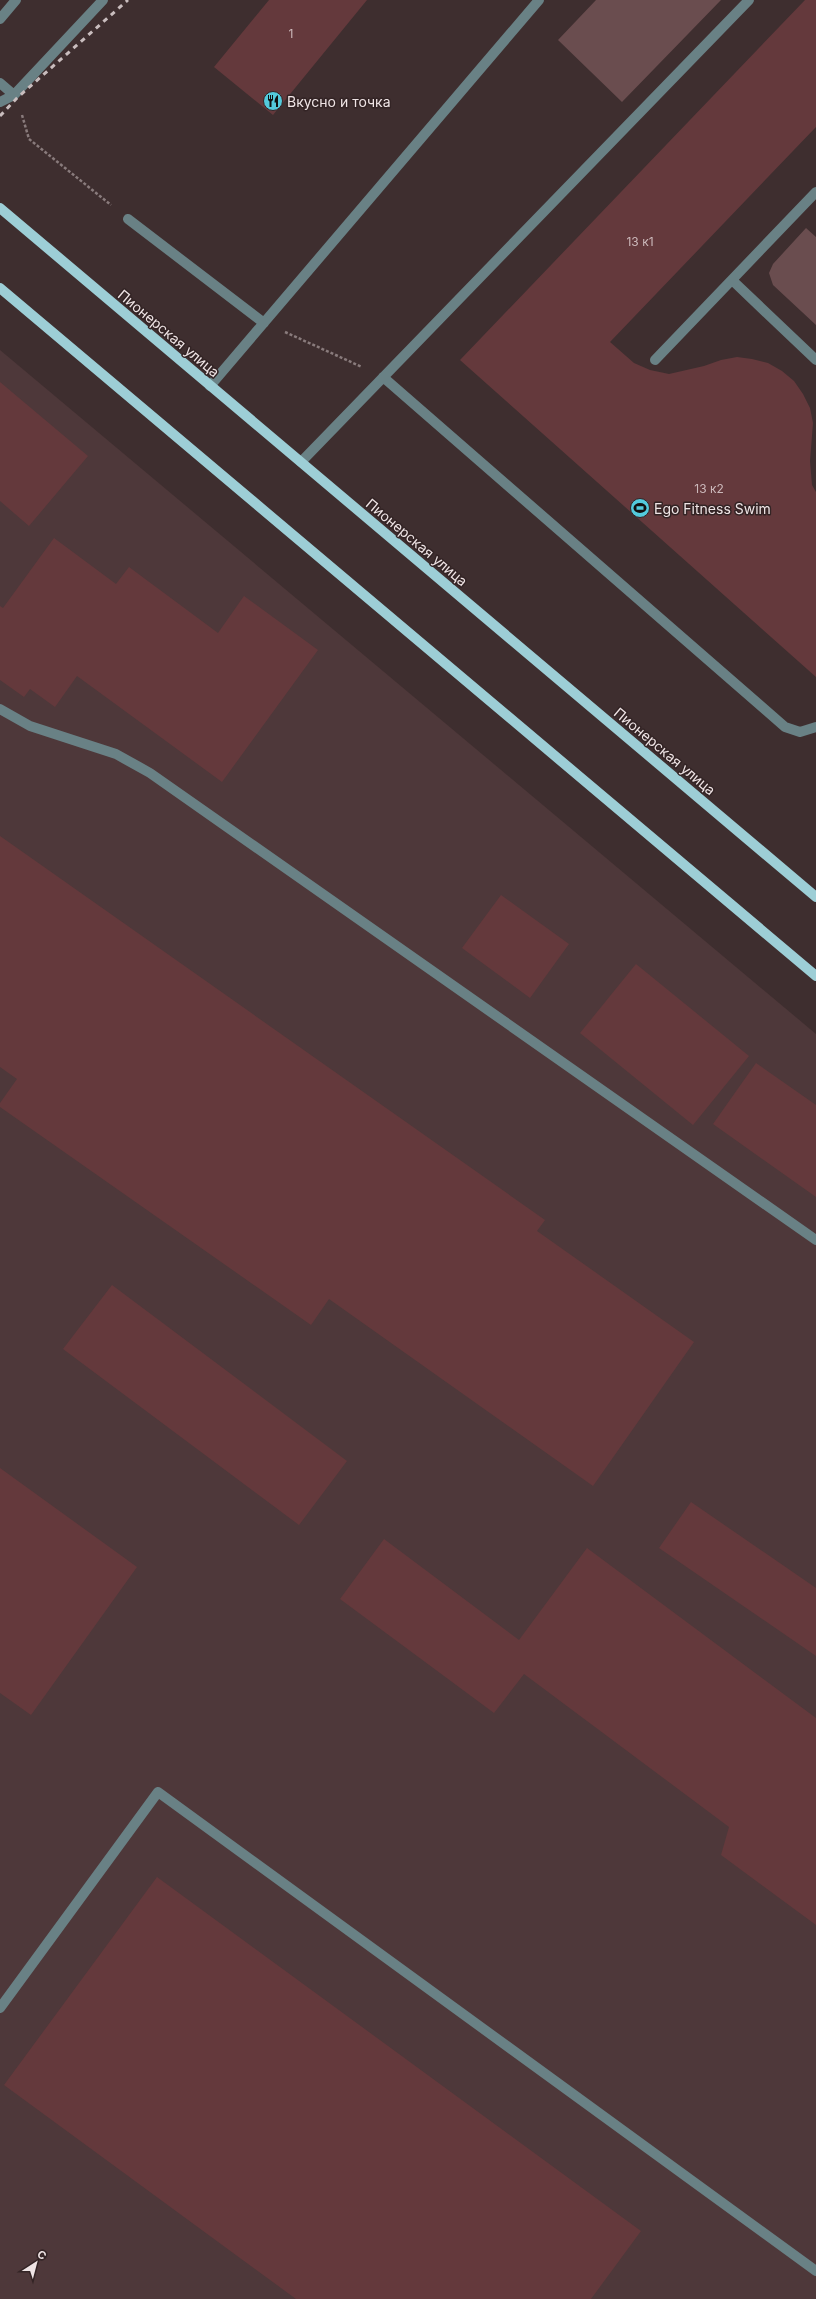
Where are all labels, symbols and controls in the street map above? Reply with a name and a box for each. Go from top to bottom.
house number: 1 [289,26,293,41]
restaurant icon: Вкусно и точка [262,90,284,112]
place label: Вкусно и точка [287,93,391,110]
house number: 13 к1 [626,234,654,249]
street label: Пионерская улица [115,286,223,380]
house number: 13 к2 [694,481,724,496]
street label: Пионерская улица [363,495,471,589]
sports icon: Ego Fitness Swim [629,497,651,519]
place label: Ego Fitness Swim [654,500,771,517]
street label: Пионерская улица [611,704,719,798]
north arrow [16,2243,56,2283]
text: С [34,2247,49,2263]

